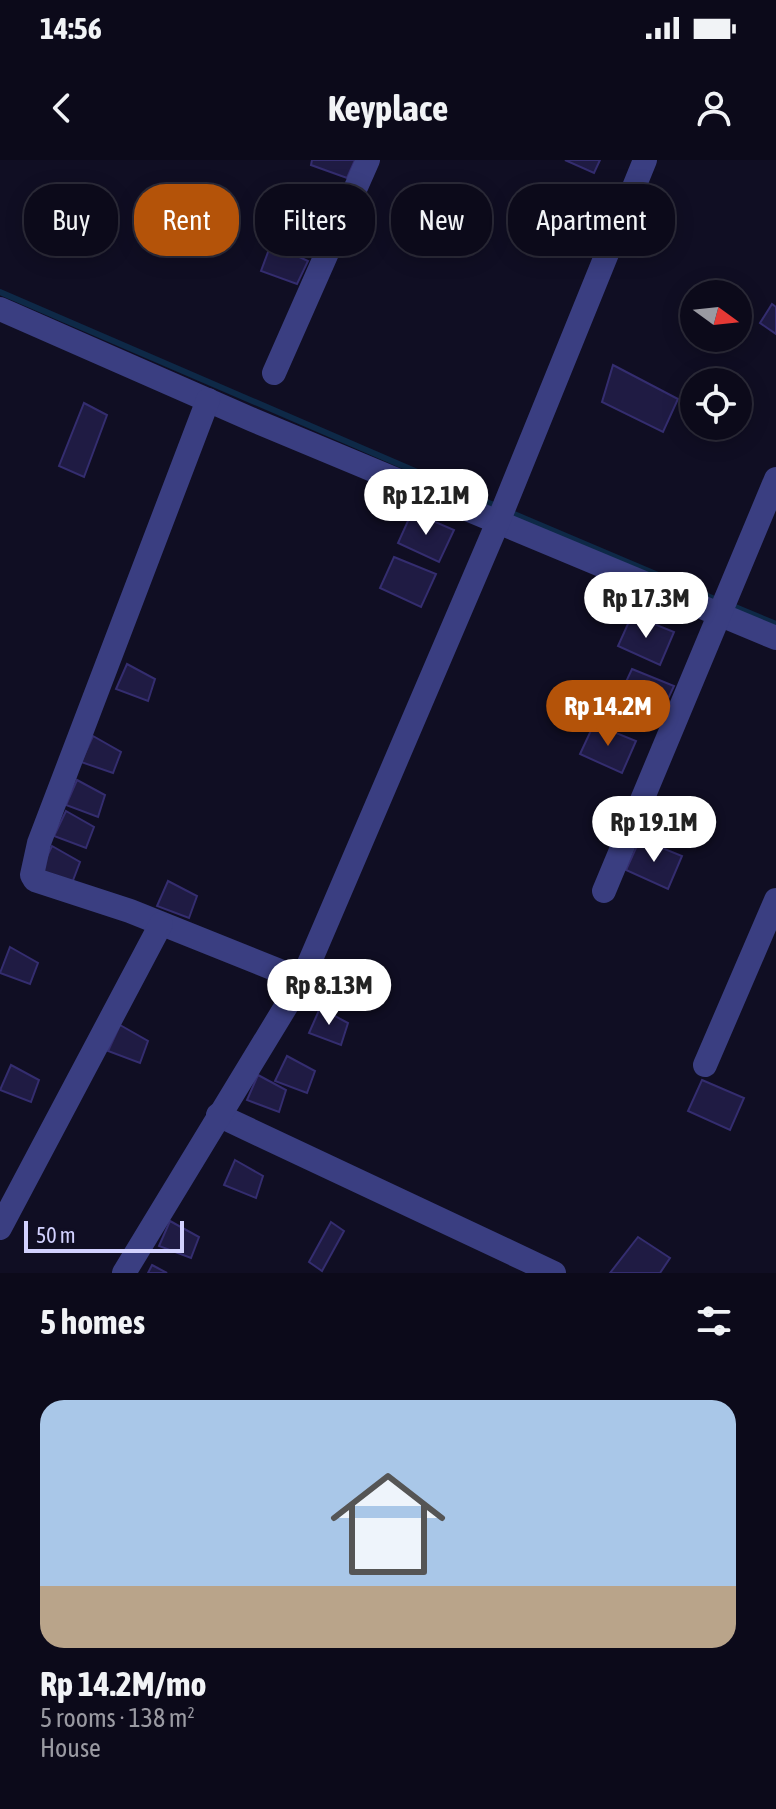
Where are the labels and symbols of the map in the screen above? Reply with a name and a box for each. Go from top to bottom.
north arrow [680,280,752,352]
pin: Rp 12.1M [343,469,509,537]
pin: Rp 17.3M [563,572,729,640]
pin: Rp 14.2M [525,680,691,748]
pin: Rp 19.1M [571,796,737,864]
pin: Rp 8.13M [246,959,412,1027]
scale bar [24,1217,184,1253]

